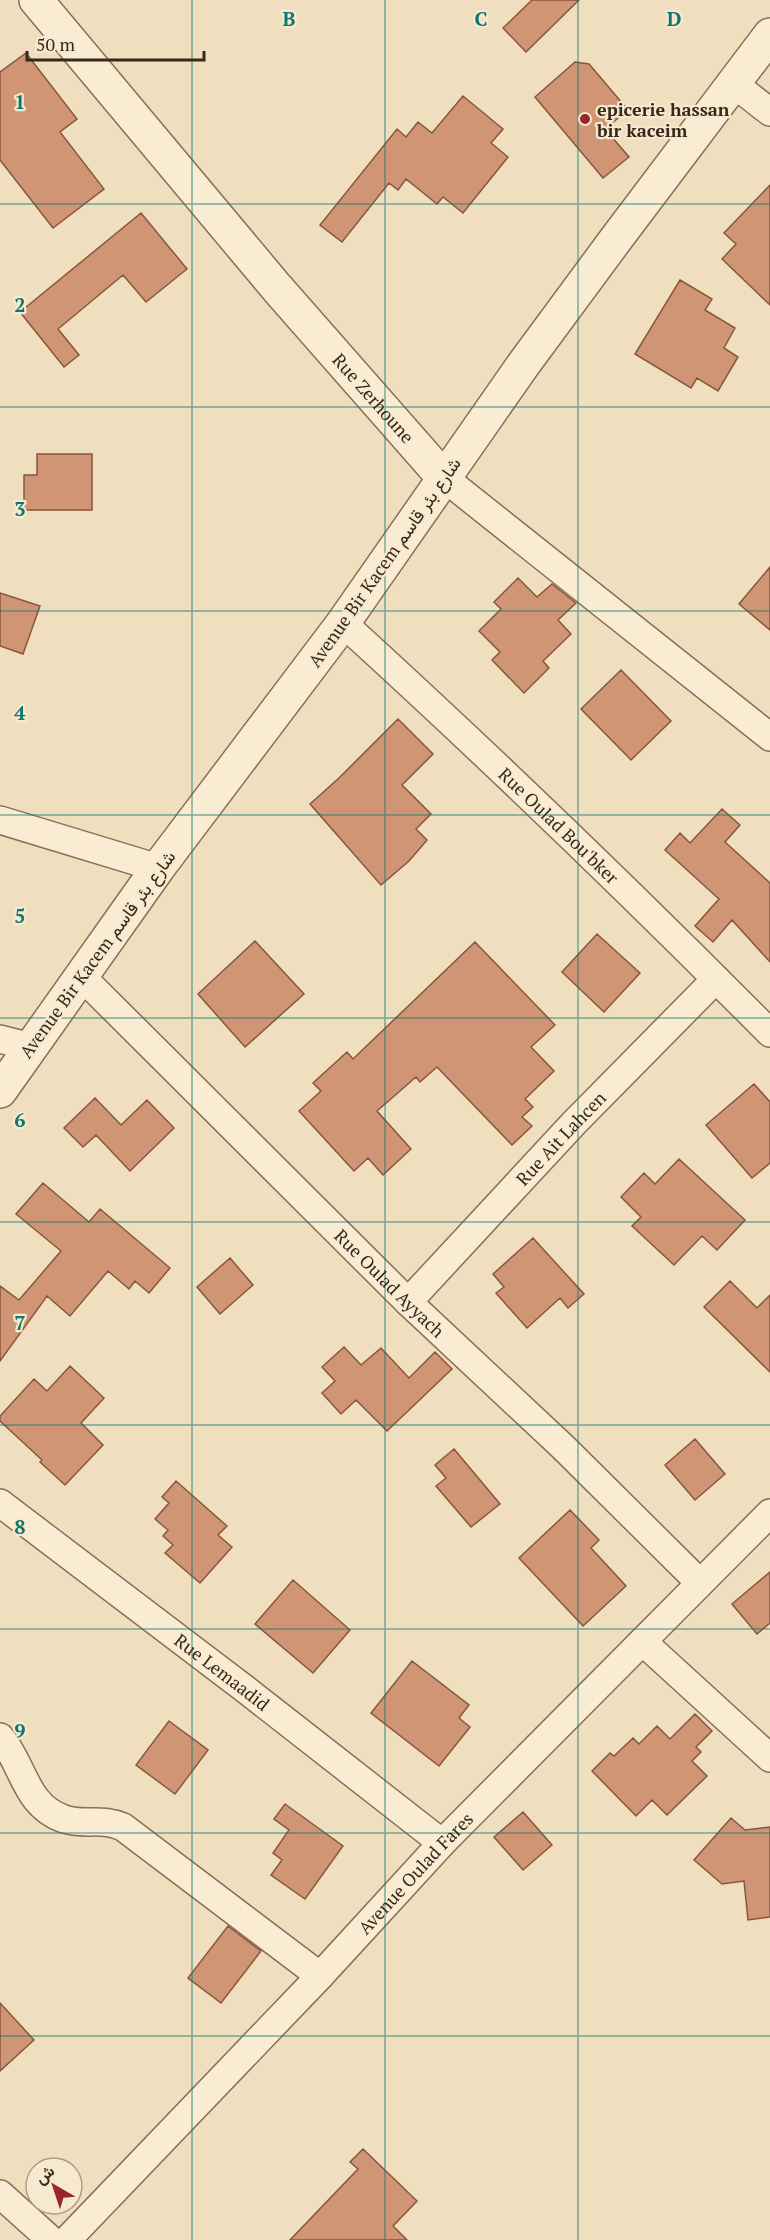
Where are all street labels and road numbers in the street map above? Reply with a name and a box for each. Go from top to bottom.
street label: Rue Zerhoune [328,348,420,448]
street label: Avenue Bir Kacem شارع بئر قاسم [302,452,467,672]
street label: Rue Oulad Bou'bker [494,762,624,889]
street label: Avenue Bir Kacem شارع بئر قاسم [14,845,181,1063]
street label: Rue Ait Lahcen [510,1086,611,1190]
street label: Rue Oulad Ayyach [329,1224,450,1343]
street label: Rue Lemaadid [170,1628,275,1716]
street label: Avenue Oulad Fares [352,1807,478,1939]

